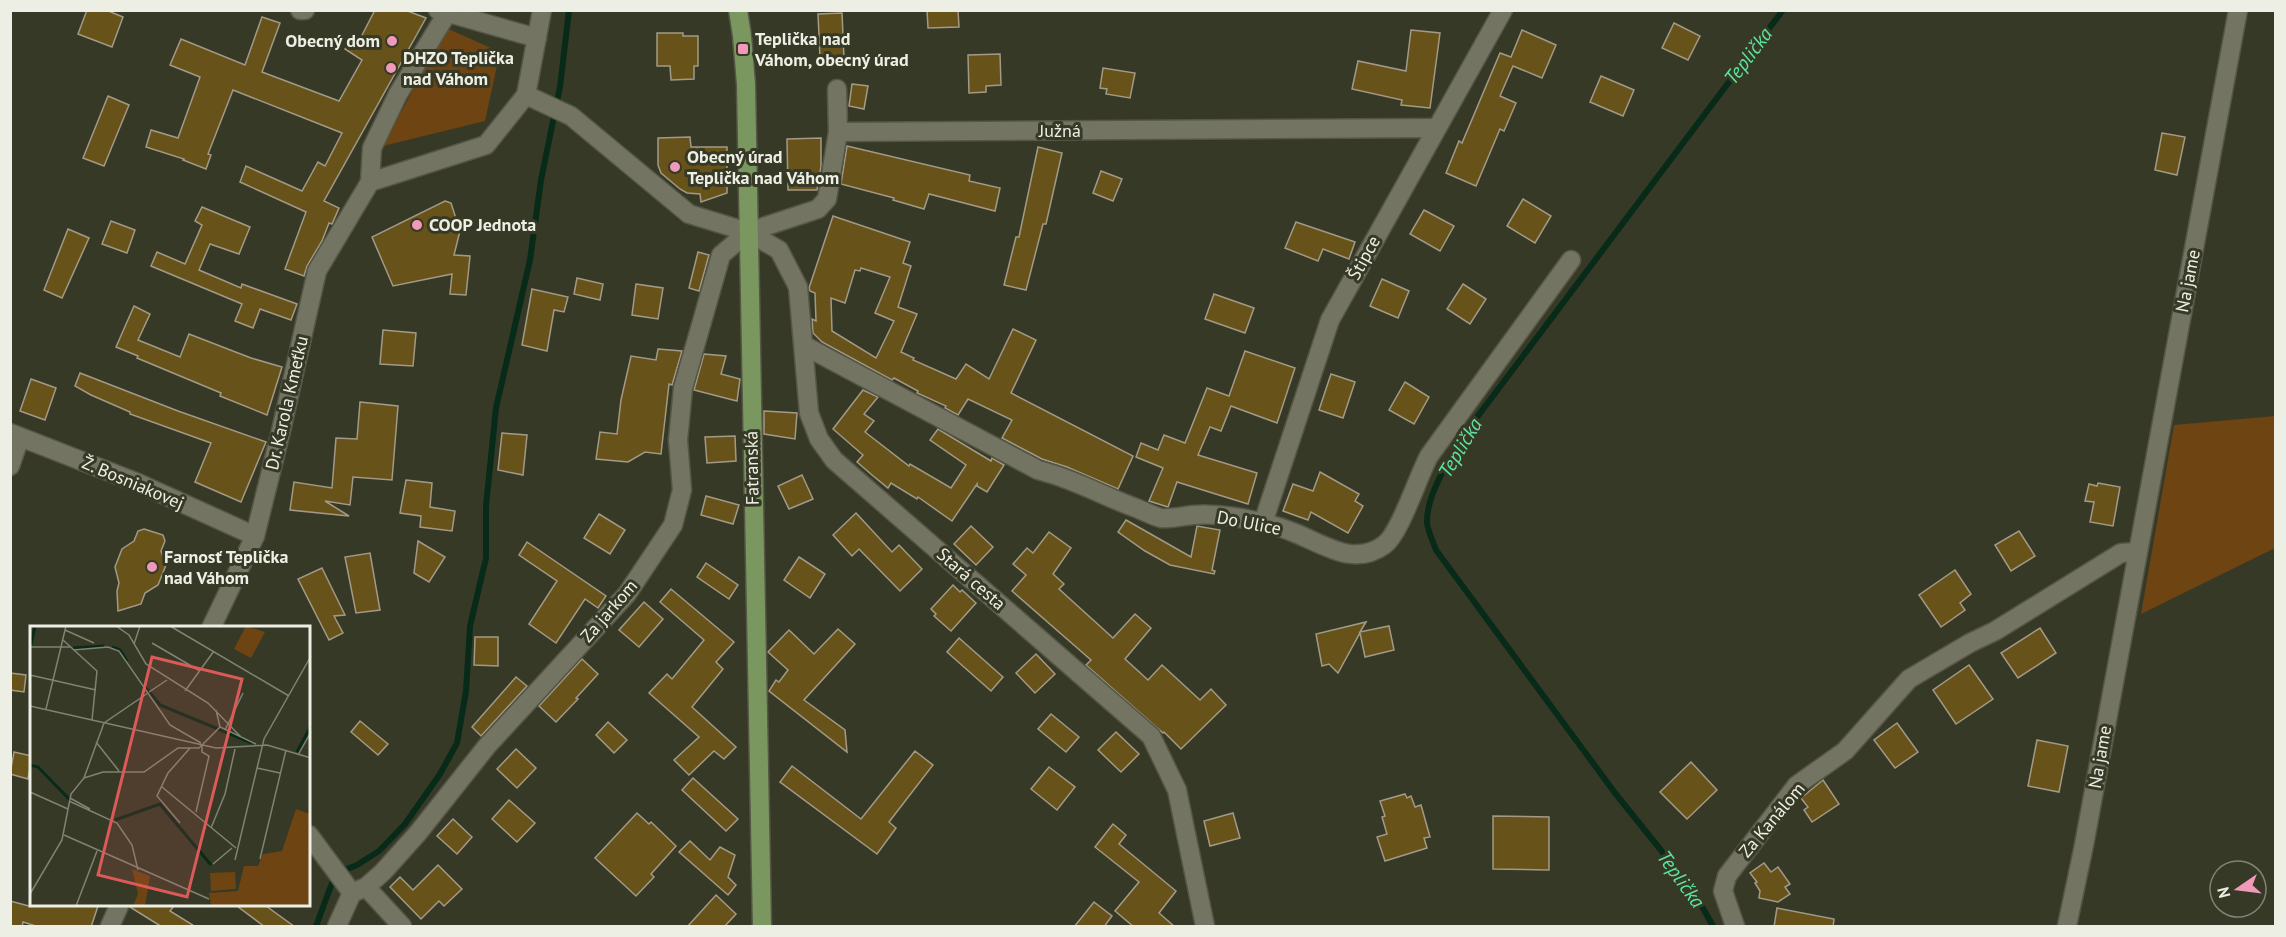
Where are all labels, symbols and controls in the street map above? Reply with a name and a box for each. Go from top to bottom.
water label: Teplička [1718,22,1778,90]
place label: Teplička nad Váhom, obecný úrad [754,27,909,71]
place label: Obecný dom [285,29,380,52]
marker: Obecný dom [385,34,399,48]
marker: Teplička nad Váhom, obecný úrad [736,42,750,56]
place label: DHZO Teplička nad Váhom [403,46,514,90]
marker: DHZO Teplička nad Váhom [384,61,398,75]
street label: Južná [1038,119,1081,142]
place label: Obecný úrad Teplička nad Váhom [687,145,839,189]
marker: Obecný úrad Teplička nad Váhom [668,160,682,174]
place label: COOP Jednota [429,213,536,236]
marker: COOP Jednota [410,218,424,232]
street label: Štipce [1342,232,1385,284]
street label: Na jame [2170,248,2205,314]
street label: Dr. Karola Kmeťku [260,334,313,472]
water label: Teplička [1432,413,1488,483]
street label: Fatranská [739,431,764,505]
street label: Ž. Bosniakovej [79,451,188,514]
street label: Do Ulice [1215,505,1283,540]
street label: Stará cesta [932,542,1011,615]
place label: Farnosť Teplička nad Váhom [164,545,288,589]
marker: Farnosť Teplička nad Váhom [145,560,159,574]
street label: Za jarkom [575,575,642,647]
inset map [30,626,310,907]
street label: Na jame [2083,724,2116,790]
street label: Za Kanálom [1734,777,1810,862]
water label: Teplička [1651,845,1711,913]
north arrow [2208,859,2268,919]
text: N [2212,885,2234,900]

